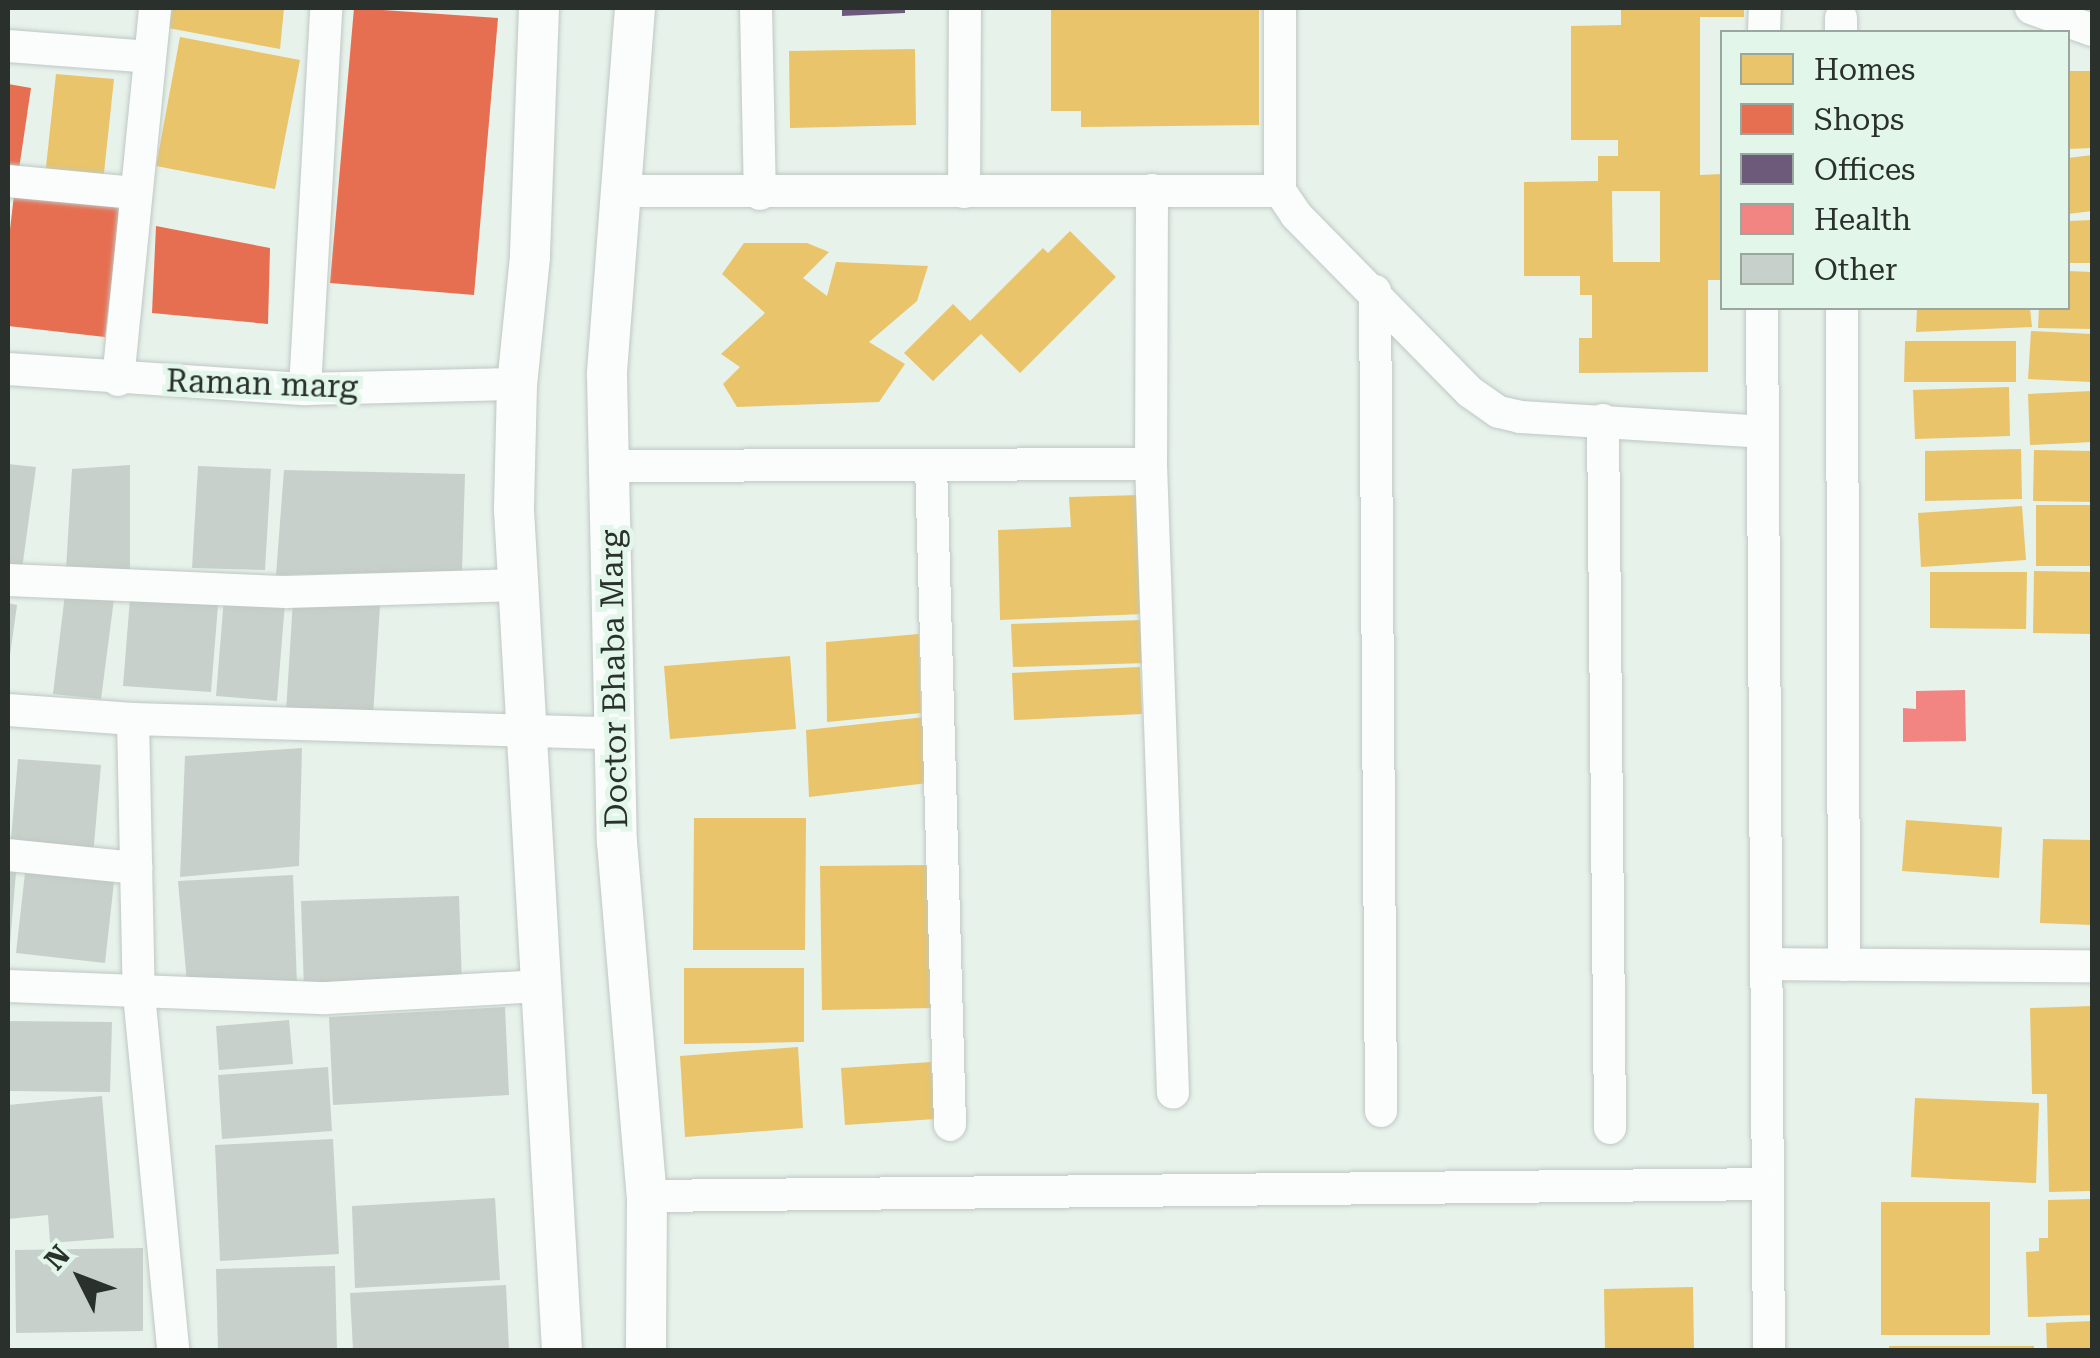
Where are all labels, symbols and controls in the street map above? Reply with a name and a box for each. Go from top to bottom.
legend [1720,30,2070,310]
text: Homes [1814,52,1915,87]
text: Shops [1814,102,1904,137]
text: Offices [1814,152,1915,187]
text: Health [1814,202,1911,237]
text: Other [1814,252,1897,287]
street label: Raman marg [165,361,359,407]
street label: Doctor Bhaba Marg [592,529,636,829]
north arrow [30,1228,130,1328]
text: N [38,1239,77,1277]

